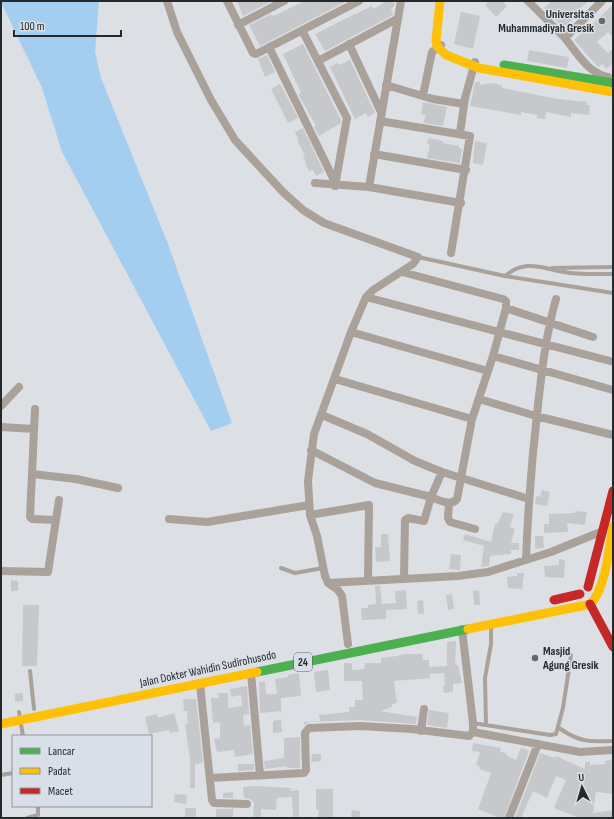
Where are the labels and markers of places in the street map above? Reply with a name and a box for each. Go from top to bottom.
place label: Universitas Muhammadiyah Gresik [498,7,594,36]
marker: Universitas Muhammadiyah Gresik [597,16,607,26]
place label: Masjid Agung Gresik [542,644,599,673]
marker: Masjid Agung Gresik [530,653,540,663]

